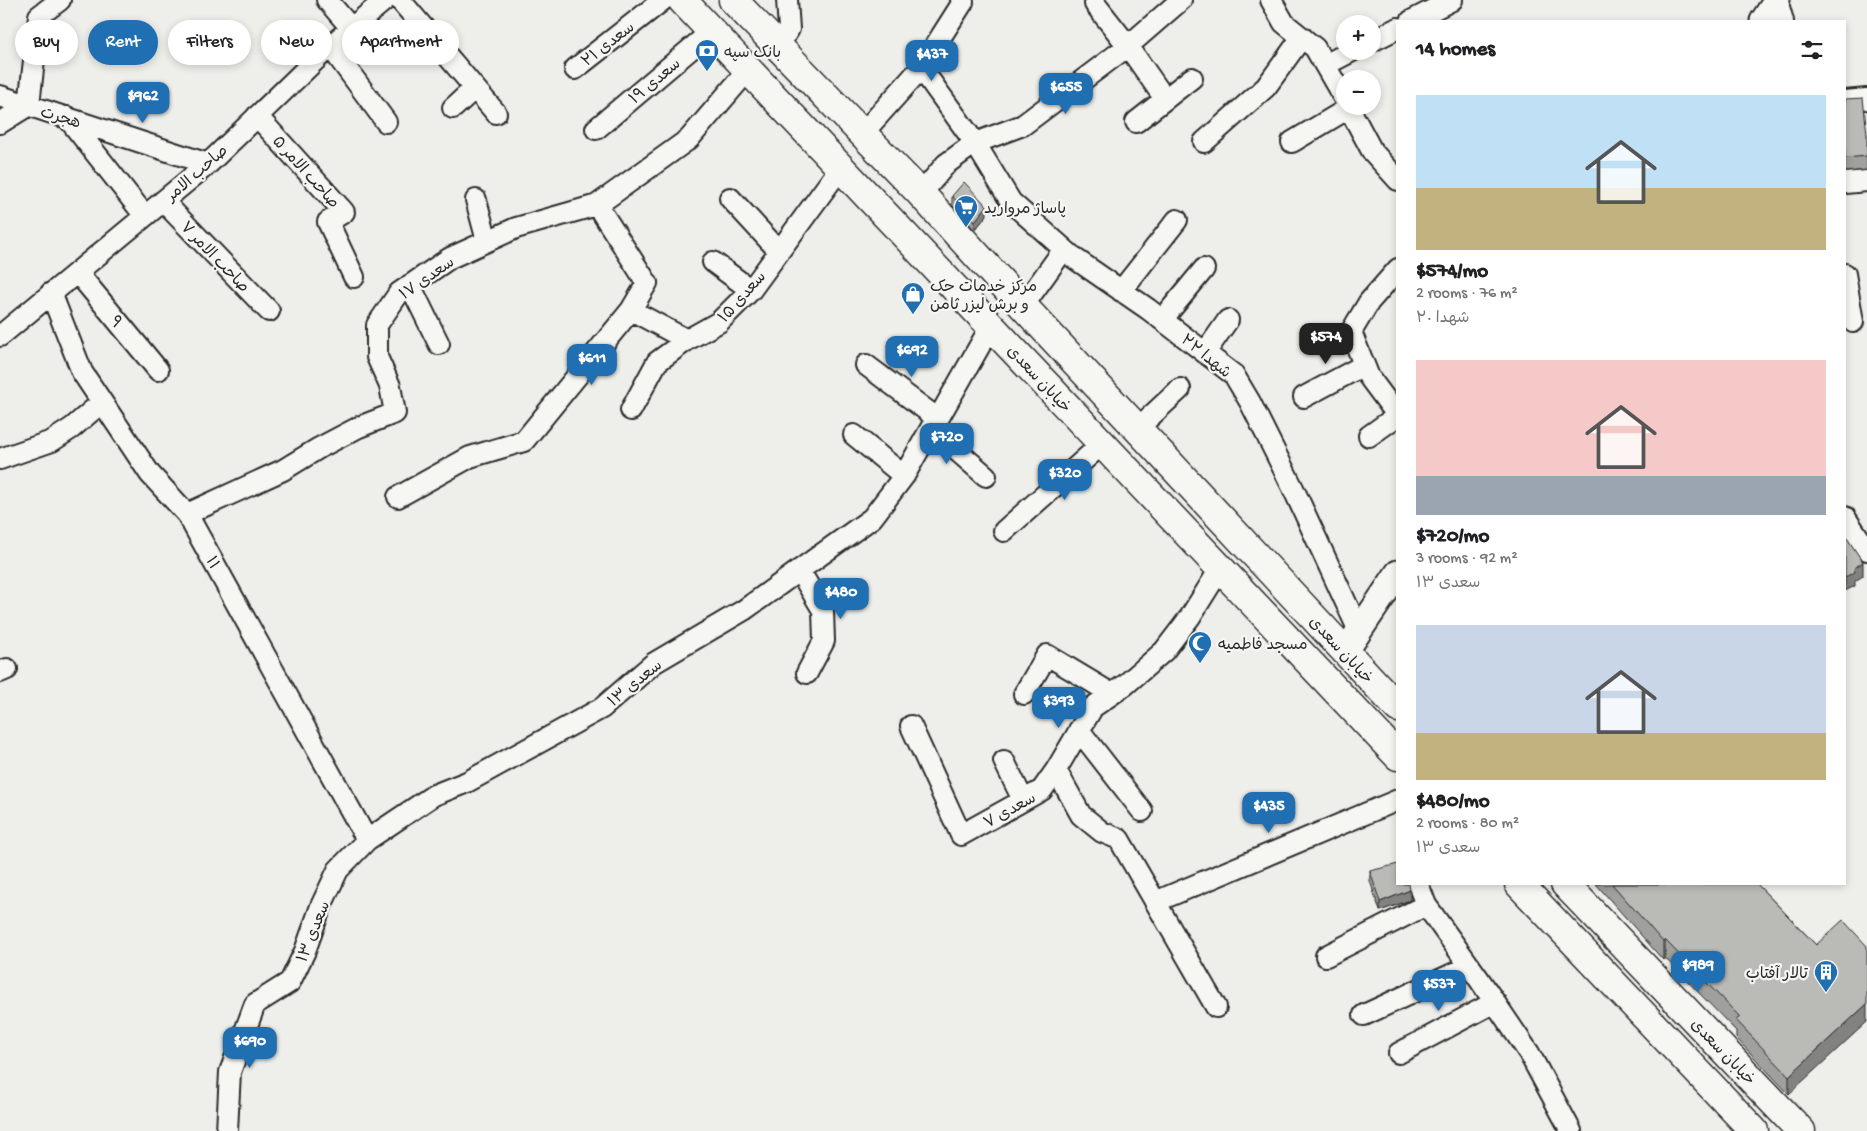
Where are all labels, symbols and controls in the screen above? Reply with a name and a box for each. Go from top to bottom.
map controls [1336,15,1381,115]
button: + [1336,15,1381,60]
street label: سعدی ۲۱ [579,19,639,72]
chip: Buy [15,20,78,65]
chip: Rent [88,20,158,65]
chip: Filters [168,20,251,65]
chip: New [261,20,332,65]
chip: Apartment [342,20,459,65]
icon: filters [1798,36,1826,64]
bank icon: بانک سپه [694,38,720,72]
text: 14 homes [1416,38,1495,63]
pin: $437 [902,39,962,82]
place label: بانک سپه [724,44,781,64]
text: $437 [916,46,948,65]
street label: سعدی ۱۹ [627,56,686,110]
button: − [1336,70,1381,115]
pin: $655 [1036,72,1096,115]
text: $655 [1050,79,1082,98]
pin: $962 [113,82,173,124]
text: $962 [127,88,159,107]
street label: هجرت [37,104,83,135]
icon: home [1576,127,1666,217]
street label: صاحب الامر ۵ [267,133,342,214]
street label: صاحب الامر [162,142,233,208]
supermarket icon: پاساژ مروارید [953,194,979,228]
place label: پاساژ مروارید [984,201,1066,220]
street label: صاحب الامر ۷ [175,219,252,298]
street label: سعدی ۱۷ [397,254,459,306]
text: $574/mo [1416,260,1488,285]
street label: سعدی ۱۵ [716,269,772,328]
place label: مرکز خدمات حک و برش لیزر ثامن [930,279,1037,316]
shop icon: مرکز خدمات حک و برش لیزر ثامن [900,281,926,315]
text: 2 rooms · 76 m² [1416,285,1518,304]
text: شهدا ۲۰ [1416,310,1470,329]
street label: ۹ [104,313,125,333]
pin: $574 [1296,322,1356,365]
text: $574 [1310,329,1342,348]
street label: شهدا ۲۲ [1176,332,1234,384]
pin: $692 [882,336,942,378]
text: $692 [896,342,928,361]
street label: خیابان سعدی [1001,343,1073,418]
pin: $611 [562,344,622,386]
text: $611 [578,350,606,369]
icon: home [1576,392,1666,482]
pin: $720 [917,422,977,465]
text: $720 [931,429,963,448]
pin: $320 [1035,458,1095,501]
text: $320 [1049,465,1081,484]
text: $720/mo [1416,525,1489,550]
text: 3 rooms · 92 m² [1416,550,1518,569]
street label: ۱۱ [200,554,222,573]
text: سعدی ۱۳ [1416,575,1480,594]
pin: $480 [811,578,871,620]
text: $480 [825,584,857,603]
street label: خیابان سعدی [1303,614,1375,689]
mosque icon: مسجد فاطمیه [1187,630,1213,664]
place label: مسجد فاطمیه [1218,637,1308,656]
street label: سعدی ۱۳ [605,657,667,712]
icon: home [1576,657,1666,747]
pin: $393 [1029,686,1089,729]
text: $393 [1043,693,1075,712]
street label: سعدی ۷ [981,790,1040,834]
text: $480/mo [1416,790,1490,815]
pin: $435 [1239,792,1299,834]
text: $435 [1253,798,1285,817]
text: 2 rooms · 80 m² [1416,815,1519,834]
text: سعدی ۱۳ [1416,840,1480,859]
street label: سعدی ۱۳ [294,899,336,966]
pin: $989 [1668,950,1728,993]
text: $989 [1682,957,1714,976]
building icon: تالار آفتاب [1813,959,1839,993]
place label: تالار آفتاب [1746,965,1808,985]
pin: $537 [1409,970,1469,1012]
text: $537 [1423,976,1455,995]
street label: خیابان سعدی [1685,1016,1758,1091]
pin: $690 [220,1026,280,1069]
text: $690 [234,1033,266,1052]

